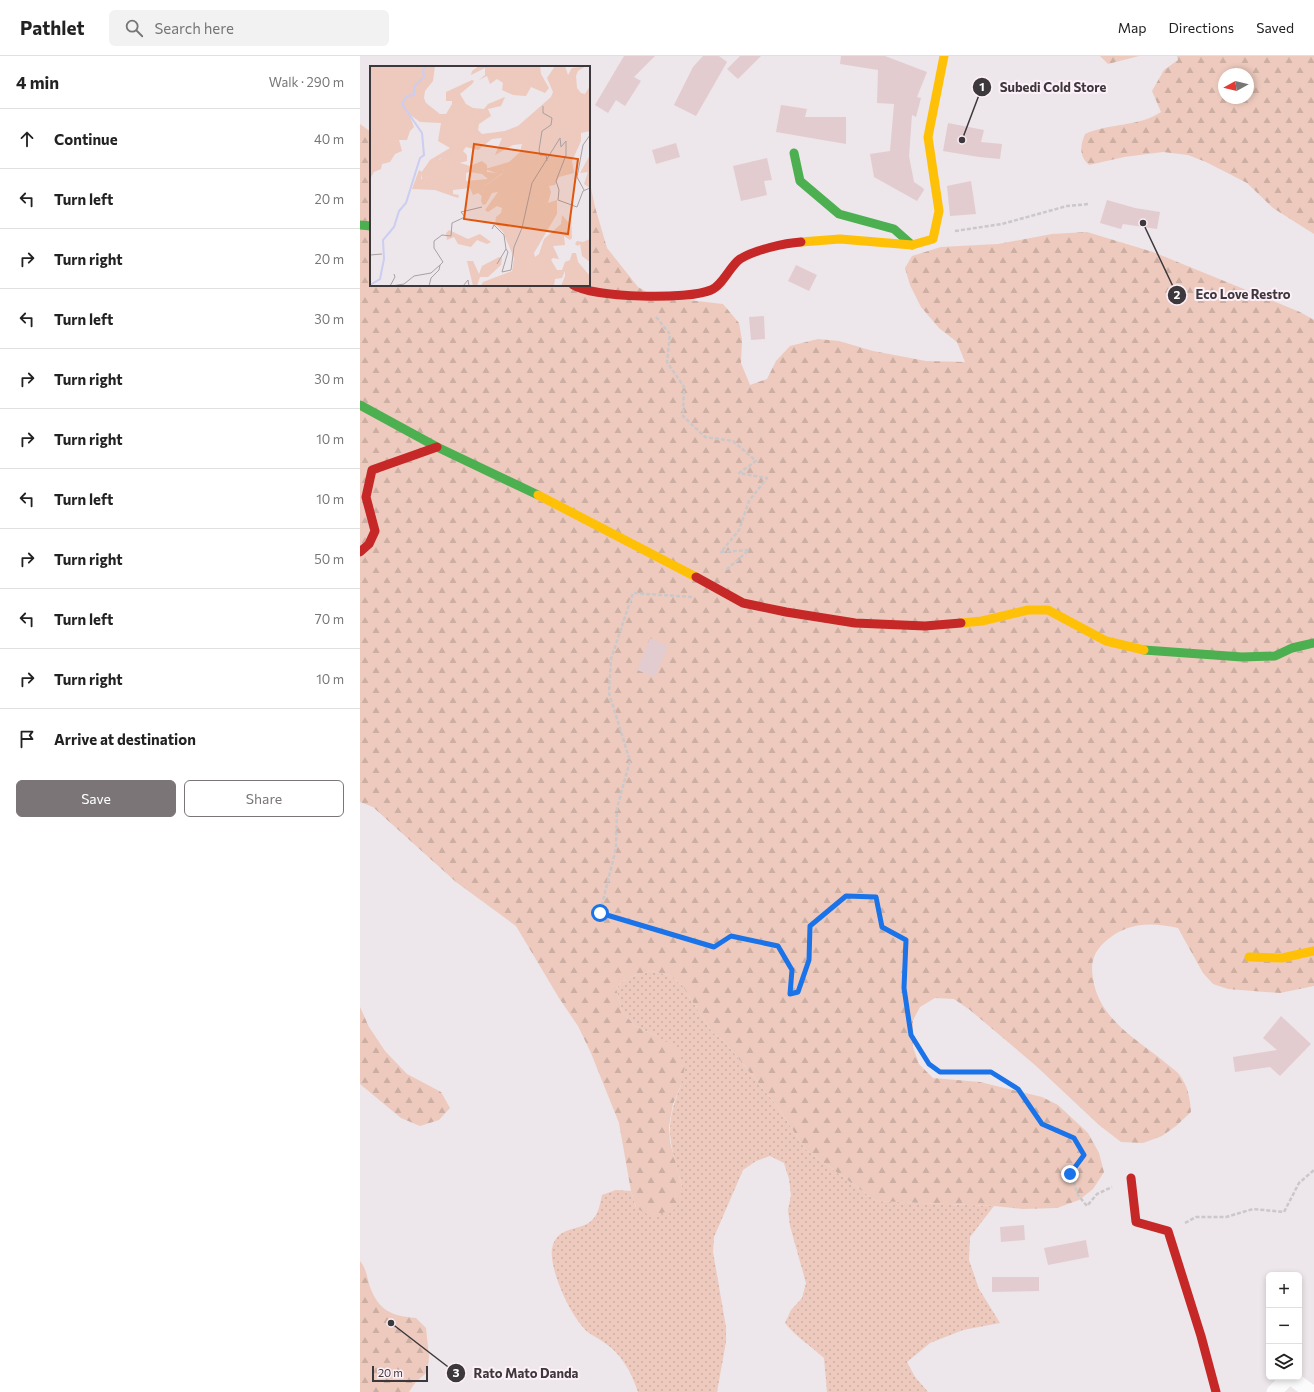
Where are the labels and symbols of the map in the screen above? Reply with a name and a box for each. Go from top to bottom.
inset map [370,66,590,286]
north arrow [1218,68,1254,104]
callout: Subedi Cold Store [972,74,1115,99]
text: 1 [979,79,985,93]
text: Subedi Cold Store [1000,79,1106,95]
callout: Eco Love Restro [1167,282,1299,307]
text: Eco Love Restro [1195,286,1291,302]
text: 2 [1174,287,1181,301]
route start [591,904,609,922]
route end [1061,1165,1079,1183]
callout: Rato Mato Danda [446,1361,587,1386]
scale bar [372,1364,428,1383]
text: 3 [453,1365,460,1379]
text: Rato Mato Danda [474,1365,579,1381]

